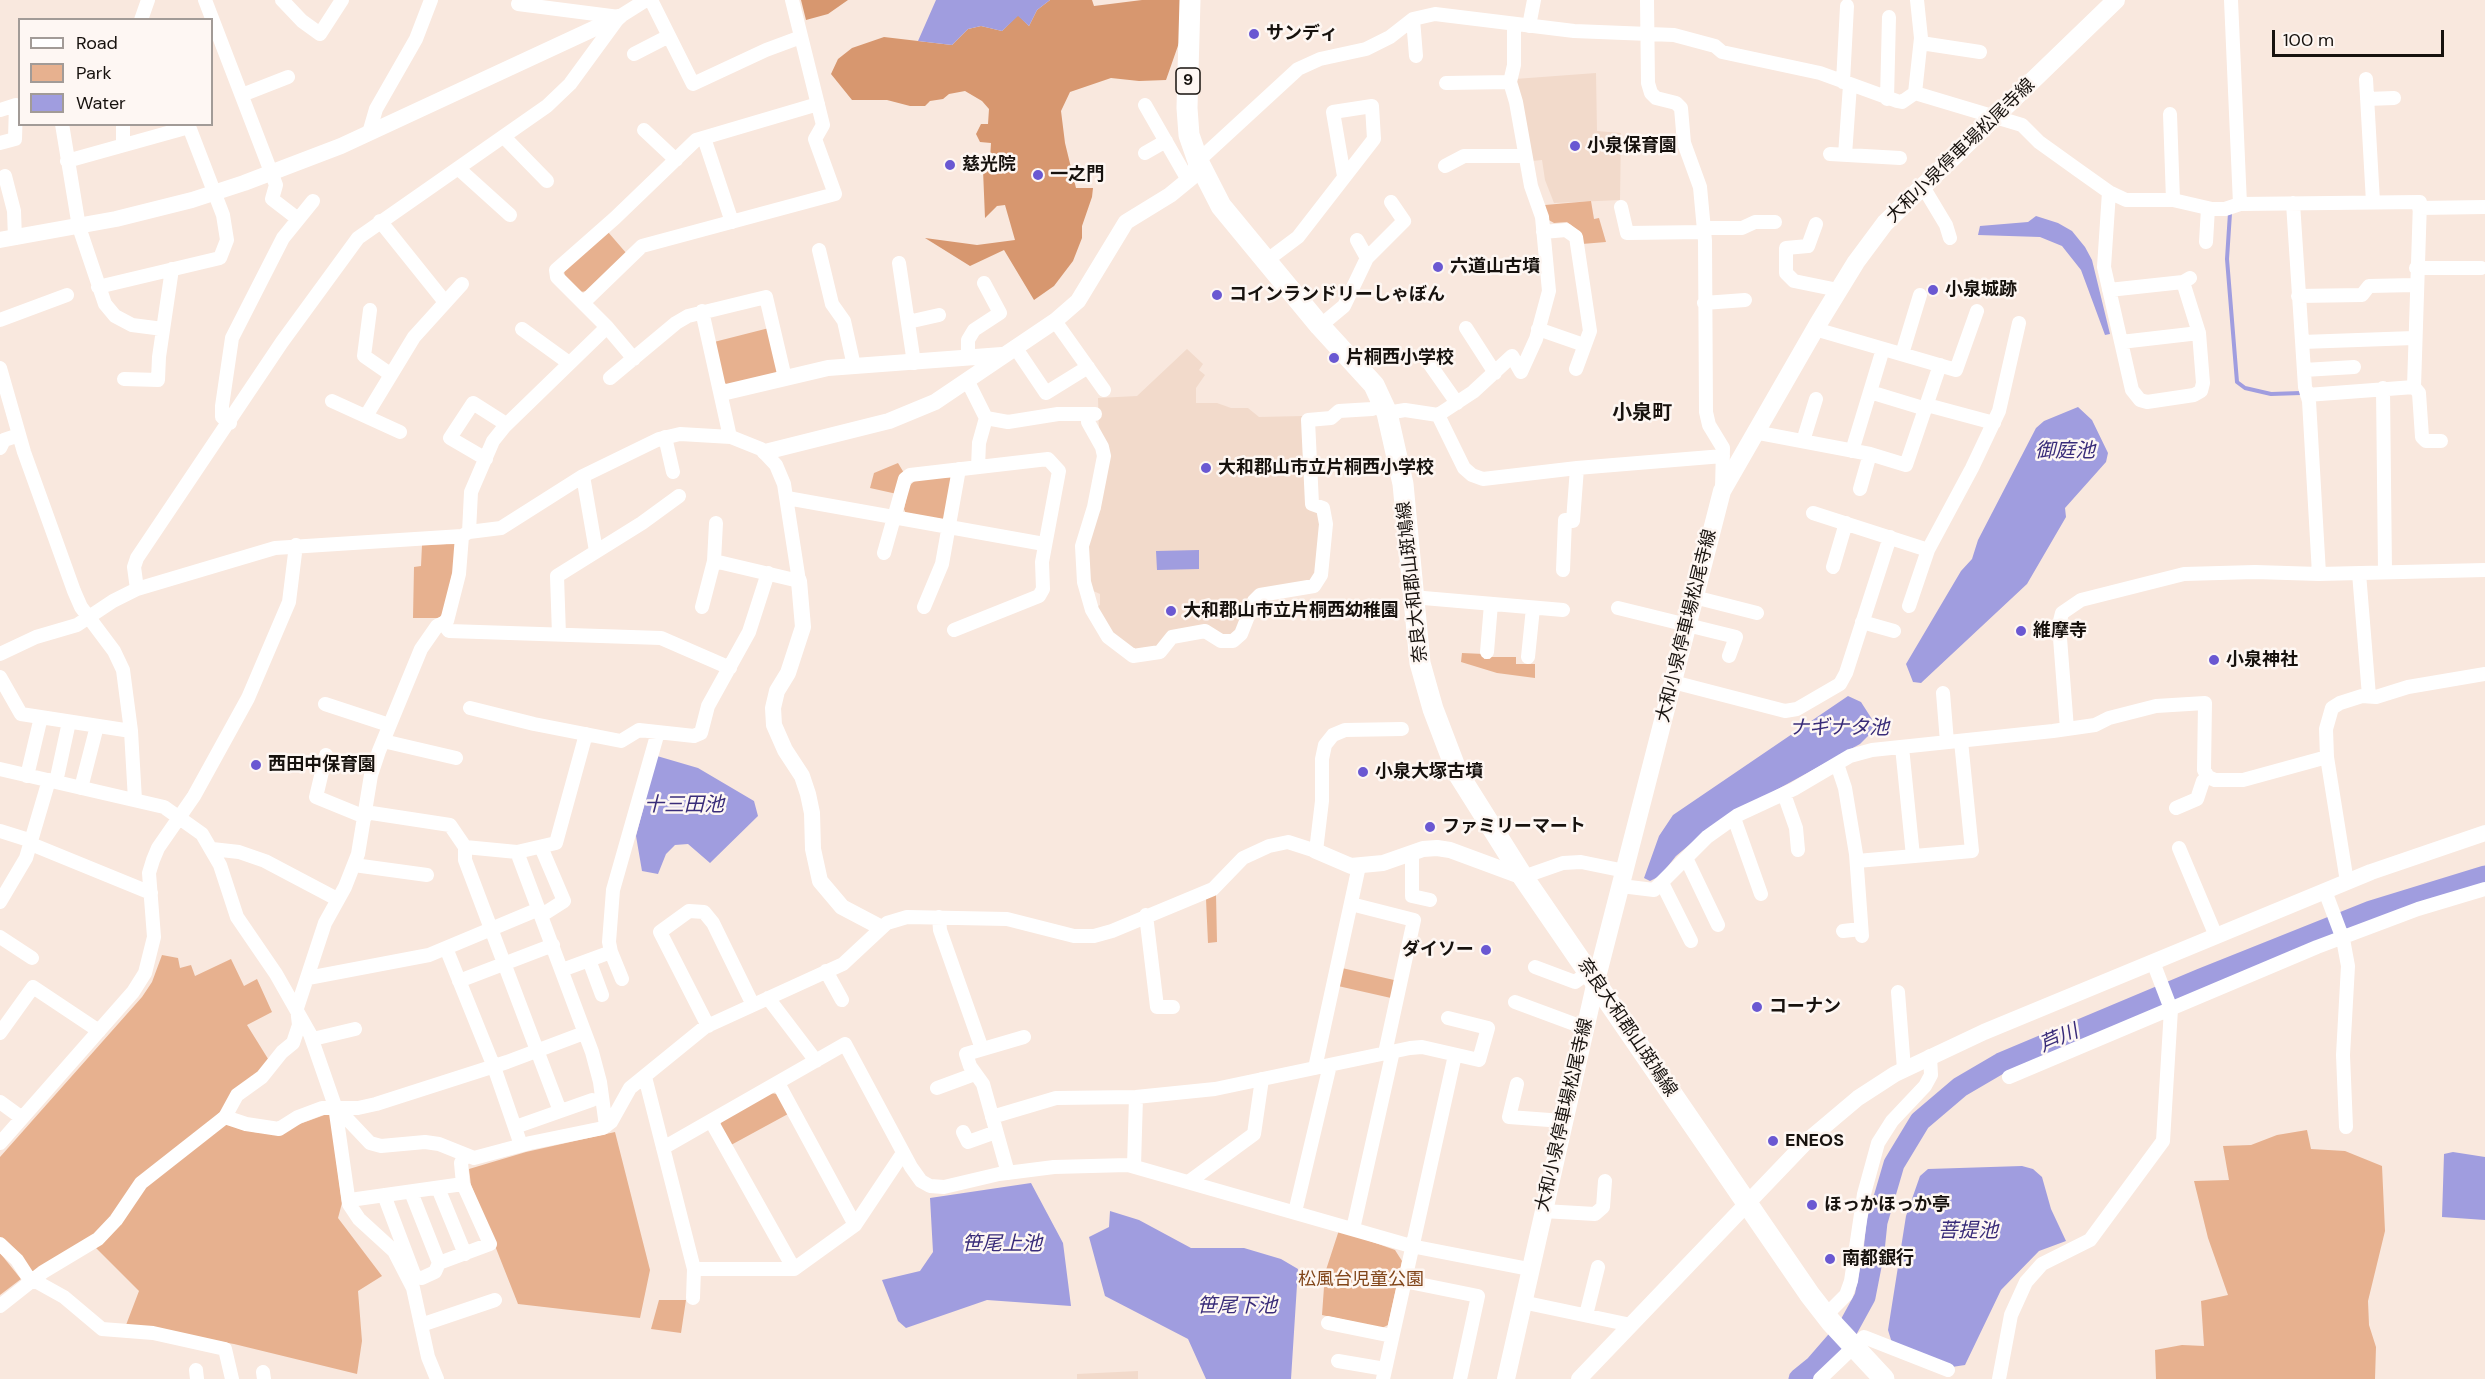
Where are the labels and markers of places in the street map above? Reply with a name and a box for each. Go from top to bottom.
place label: サンディ [1266,23,1338,45]
marker: サンディ [1247,27,1261,41]
place label: 小泉保育園 [1587,135,1677,157]
marker: 小泉保育園 [1568,139,1582,153]
place label: 慈光院 [962,154,1016,176]
marker: 慈光院 [943,158,957,172]
place label: 一之門 [1050,164,1104,186]
marker: 一之門 [1031,168,1045,182]
place label: 六道山古墳 [1450,256,1540,278]
marker: 六道山古墳 [1431,260,1445,274]
place label: 小泉城跡 [1945,279,2017,301]
marker: 小泉城跡 [1926,283,1940,297]
place label: コインランドリーしゃぼん [1229,284,1445,306]
marker: コインランドリーしゃぼん [1210,288,1224,302]
place label: 片桐西小学校 [1346,347,1454,369]
marker: 片桐西小学校 [1327,351,1341,365]
place label: 大和郡山市立片桐西小学校 [1218,457,1434,479]
marker: 大和郡山市立片桐西小学校 [1199,461,1213,475]
place label: 大和郡山市立片桐西幼稚園 [1183,600,1399,622]
marker: 大和郡山市立片桐西幼稚園 [1164,604,1178,618]
place label: 維摩寺 [2033,620,2087,642]
marker: 維摩寺 [2014,624,2028,638]
place label: 小泉神社 [2226,649,2298,671]
marker: 小泉神社 [2207,653,2221,667]
place label: 西田中保育園 [268,754,376,776]
marker: 西田中保育園 [249,758,263,772]
place label: 小泉大塚古墳 [1375,761,1483,783]
marker: 小泉大塚古墳 [1356,765,1370,779]
place label: ファミリーマート [1442,816,1586,838]
marker: ファミリーマート [1423,820,1437,834]
place label: ダイソー [1402,939,1474,961]
marker: ダイソー [1479,943,1493,957]
place label: コーナン [1769,996,1841,1018]
marker: コーナン [1750,1000,1764,1014]
place label: ENEOS [1785,1130,1844,1152]
marker: ENEOS [1766,1134,1780,1148]
place label: ほっかほっか亭 [1824,1194,1950,1216]
marker: ほっかほっか亭 [1805,1198,1819,1212]
place label: 南都銀行 [1842,1248,1914,1270]
marker: 南都銀行 [1823,1252,1837,1266]

